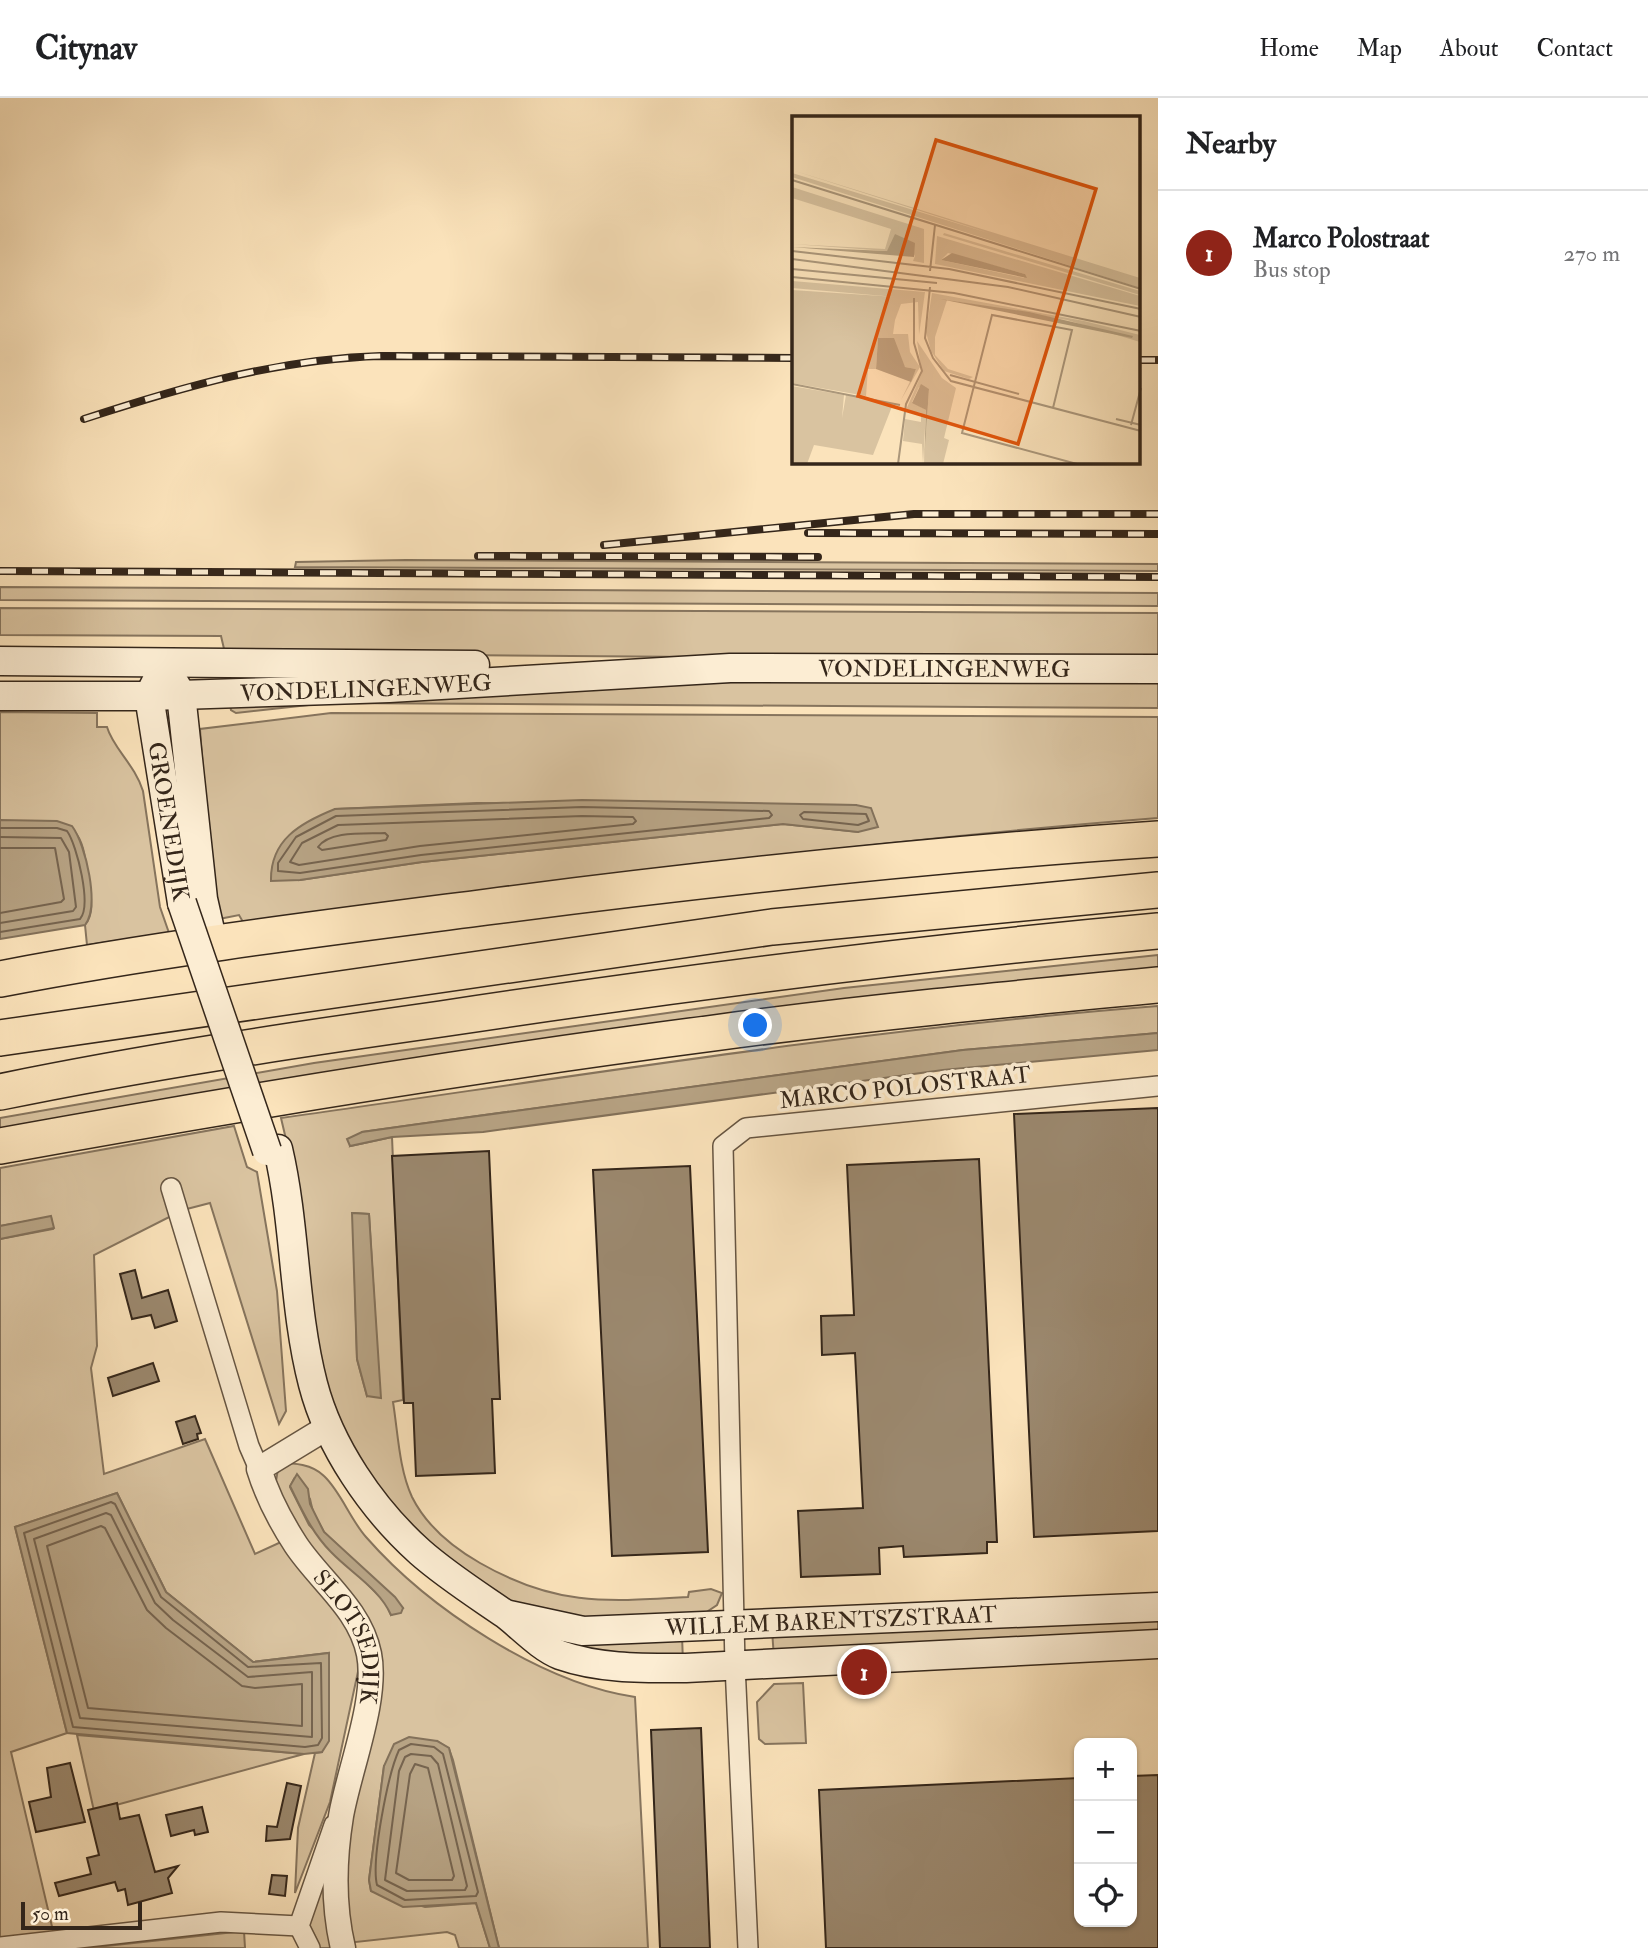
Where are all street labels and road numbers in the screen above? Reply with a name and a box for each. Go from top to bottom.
street label: VONDELINGENWEG [818,654,1070,684]
street label: VONDELINGENWEG [239,668,493,708]
street label: GROENEDIJK [142,740,196,904]
street label: MARCO POLOSTRAAT [778,1060,1032,1115]
street label: SLOTSEDIJK [307,1564,385,1707]
street label: WILLEM BARENTSZSTRAAT [663,1600,998,1643]

